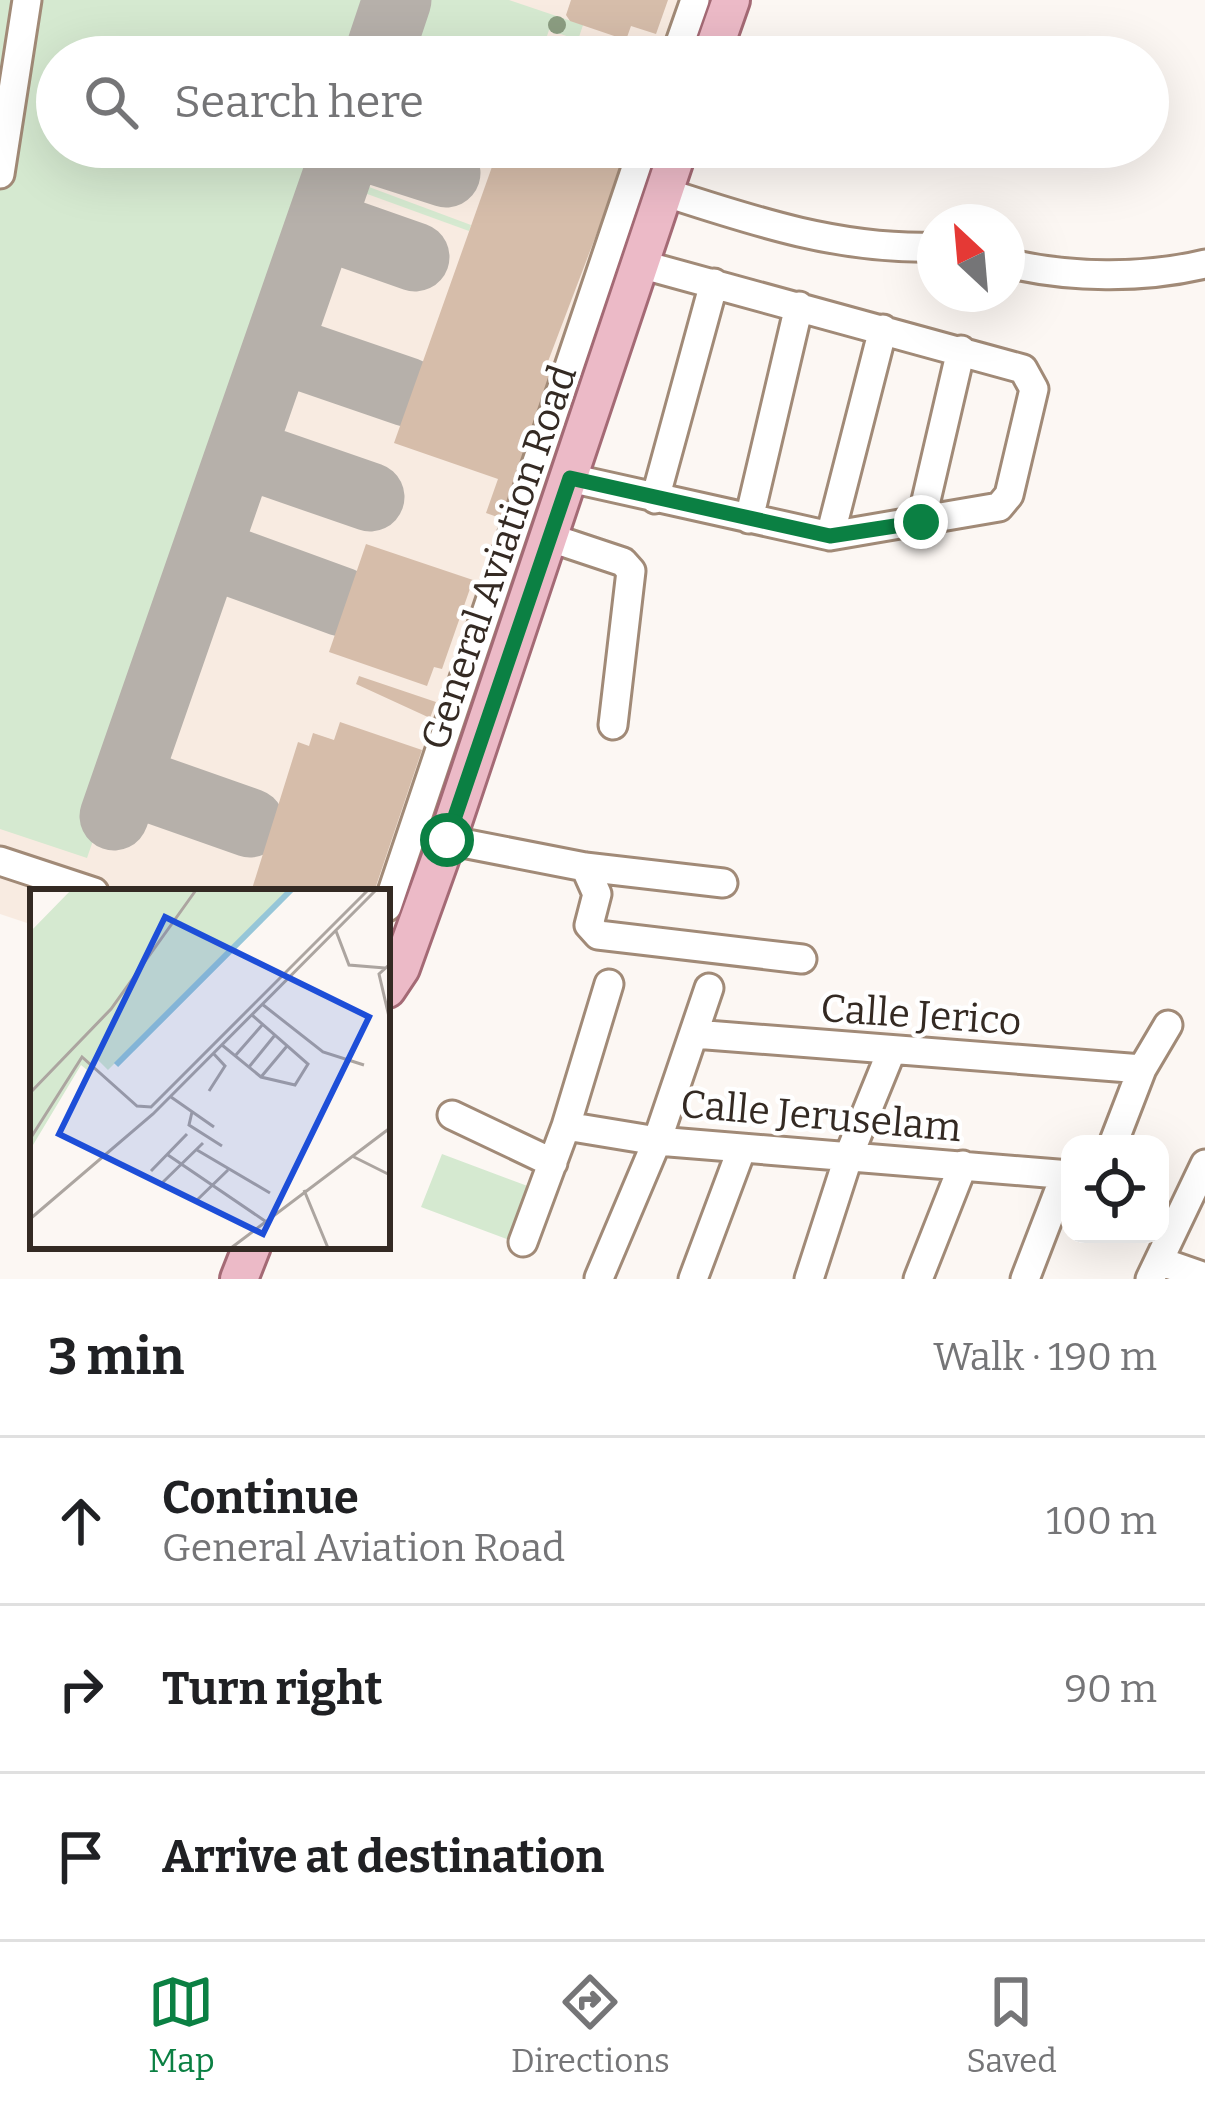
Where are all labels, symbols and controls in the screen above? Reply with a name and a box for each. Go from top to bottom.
search box [36,36,1169,168]
icon: search [78,69,144,135]
text: Search here [174,75,424,129]
north arrow [917,204,1025,312]
street label: General Aviation Road [412,359,586,755]
route end [894,495,948,549]
route start [420,813,474,867]
inset map [30,889,390,1249]
street label: Calle Jerico [819,985,1023,1045]
street label: Calle Jeruselam [679,1081,963,1151]
map controls [1061,1135,1169,1243]
button: locate [1061,1135,1169,1243]
text: 3 min [48,1326,184,1388]
text: Walk · 190 m [933,1334,1157,1380]
text: Continue [162,1471,359,1525]
icon: ahead [48,1488,114,1554]
text: 100 m [1046,1498,1157,1544]
text: General Aviation Road [162,1525,565,1571]
icon: right [48,1656,114,1722]
text: Turn right [162,1662,382,1716]
text: 90 m [1064,1666,1157,1712]
icon: arrive [48,1824,114,1890]
text: Arrive at destination [162,1830,604,1884]
tab: Map [148,1969,215,2081]
tab: Directions [511,1969,670,2081]
tab: Saved [966,1969,1057,2081]

